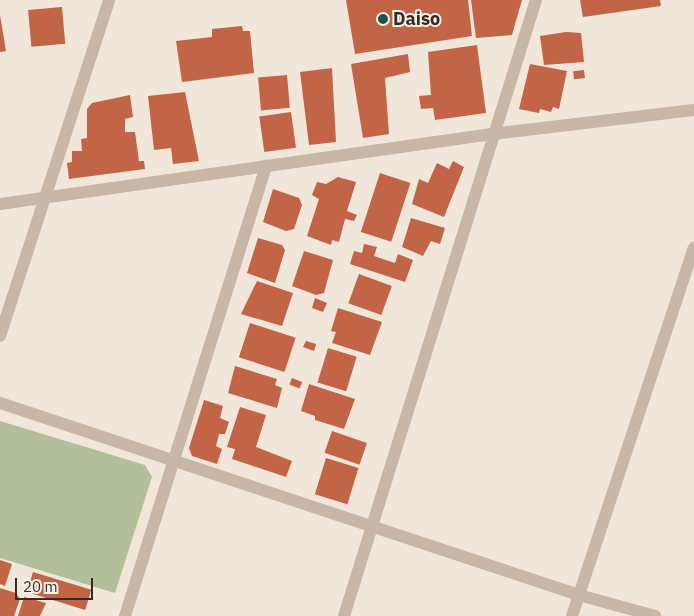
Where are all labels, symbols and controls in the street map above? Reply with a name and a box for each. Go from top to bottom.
place label: Daiso [393,8,440,30]
marker: Daiso [377,13,389,25]
scale bar [18,568,95,600]
text: 20 m [23,577,58,596]

